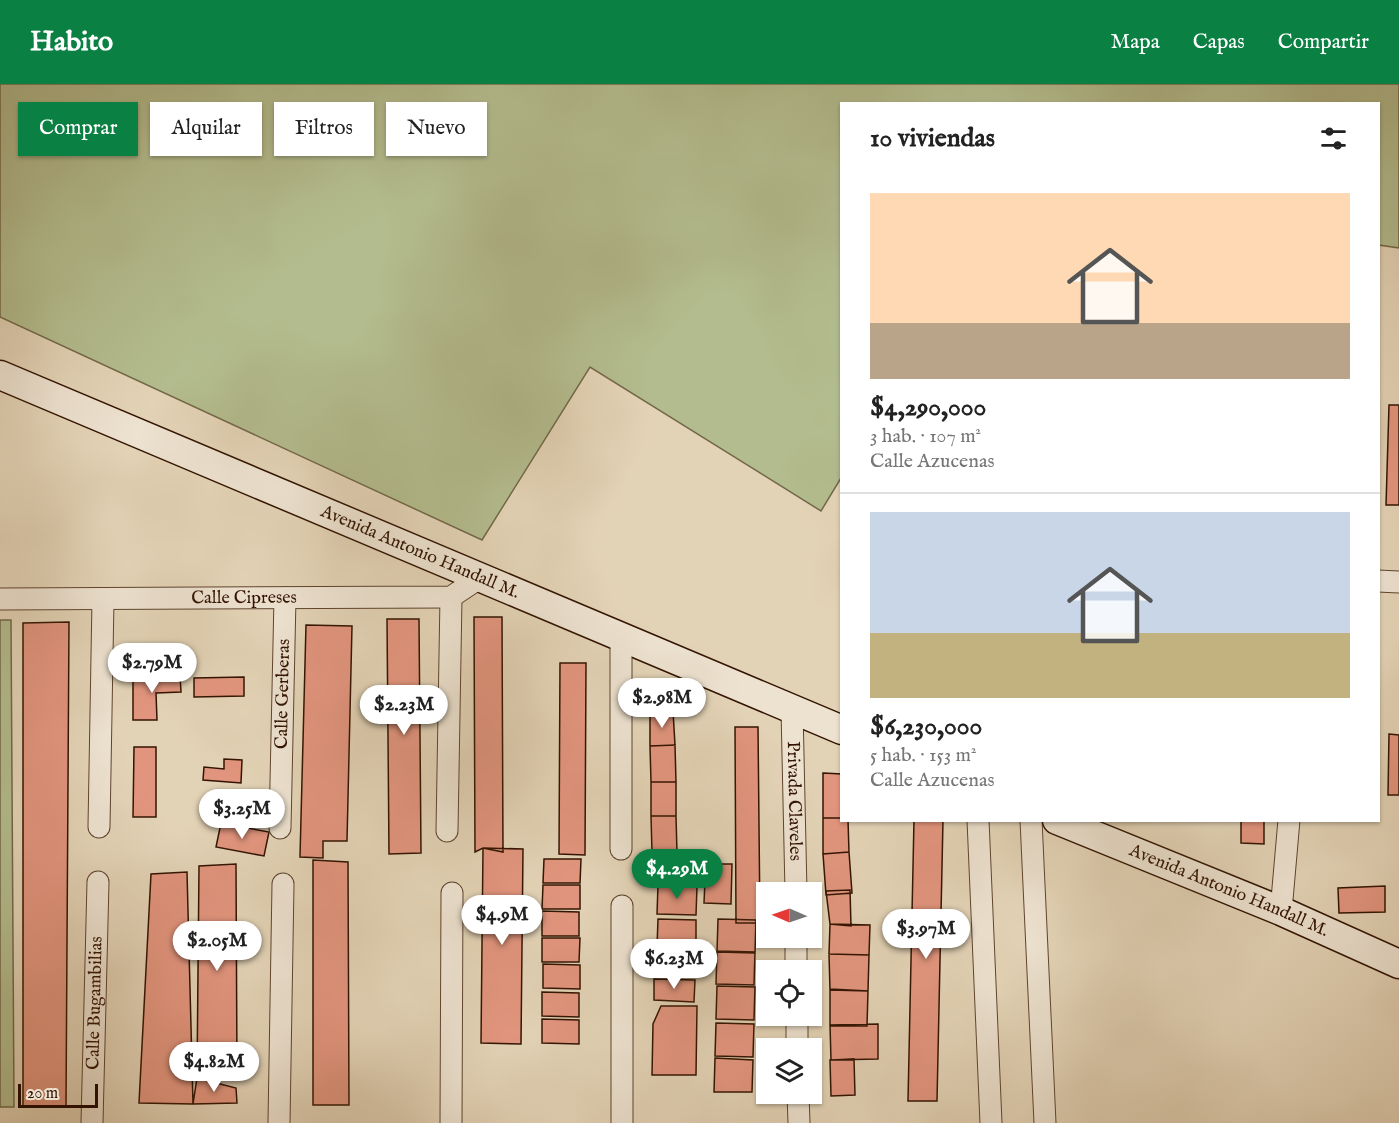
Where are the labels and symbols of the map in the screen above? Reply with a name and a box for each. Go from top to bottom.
street label: Avenida Antonio Handall M. [316,500,523,604]
street label: Calle Cipreses [191,586,297,610]
street label: Calle Gerberas [270,639,296,749]
pin: $2.79M [103,643,201,694]
pin: $2.98M [613,678,711,729]
pin: $2.23M [355,685,453,736]
street label: Privada Claveles [781,741,807,861]
pin: $3.25M [193,789,291,840]
street label: Avenida Antonio Handall M. [1125,839,1332,942]
pin: $4.29M [628,849,726,900]
north arrow [756,882,822,948]
pin: $4.9M [460,895,544,946]
pin: $3.97M [877,909,975,960]
pin: $2.05M [168,921,266,972]
street label: Calle Bugambilias [82,936,108,1070]
pin: $6.23M [625,939,723,990]
pin: $4.82M [165,1042,263,1093]
scale bar [18,1081,98,1108]

